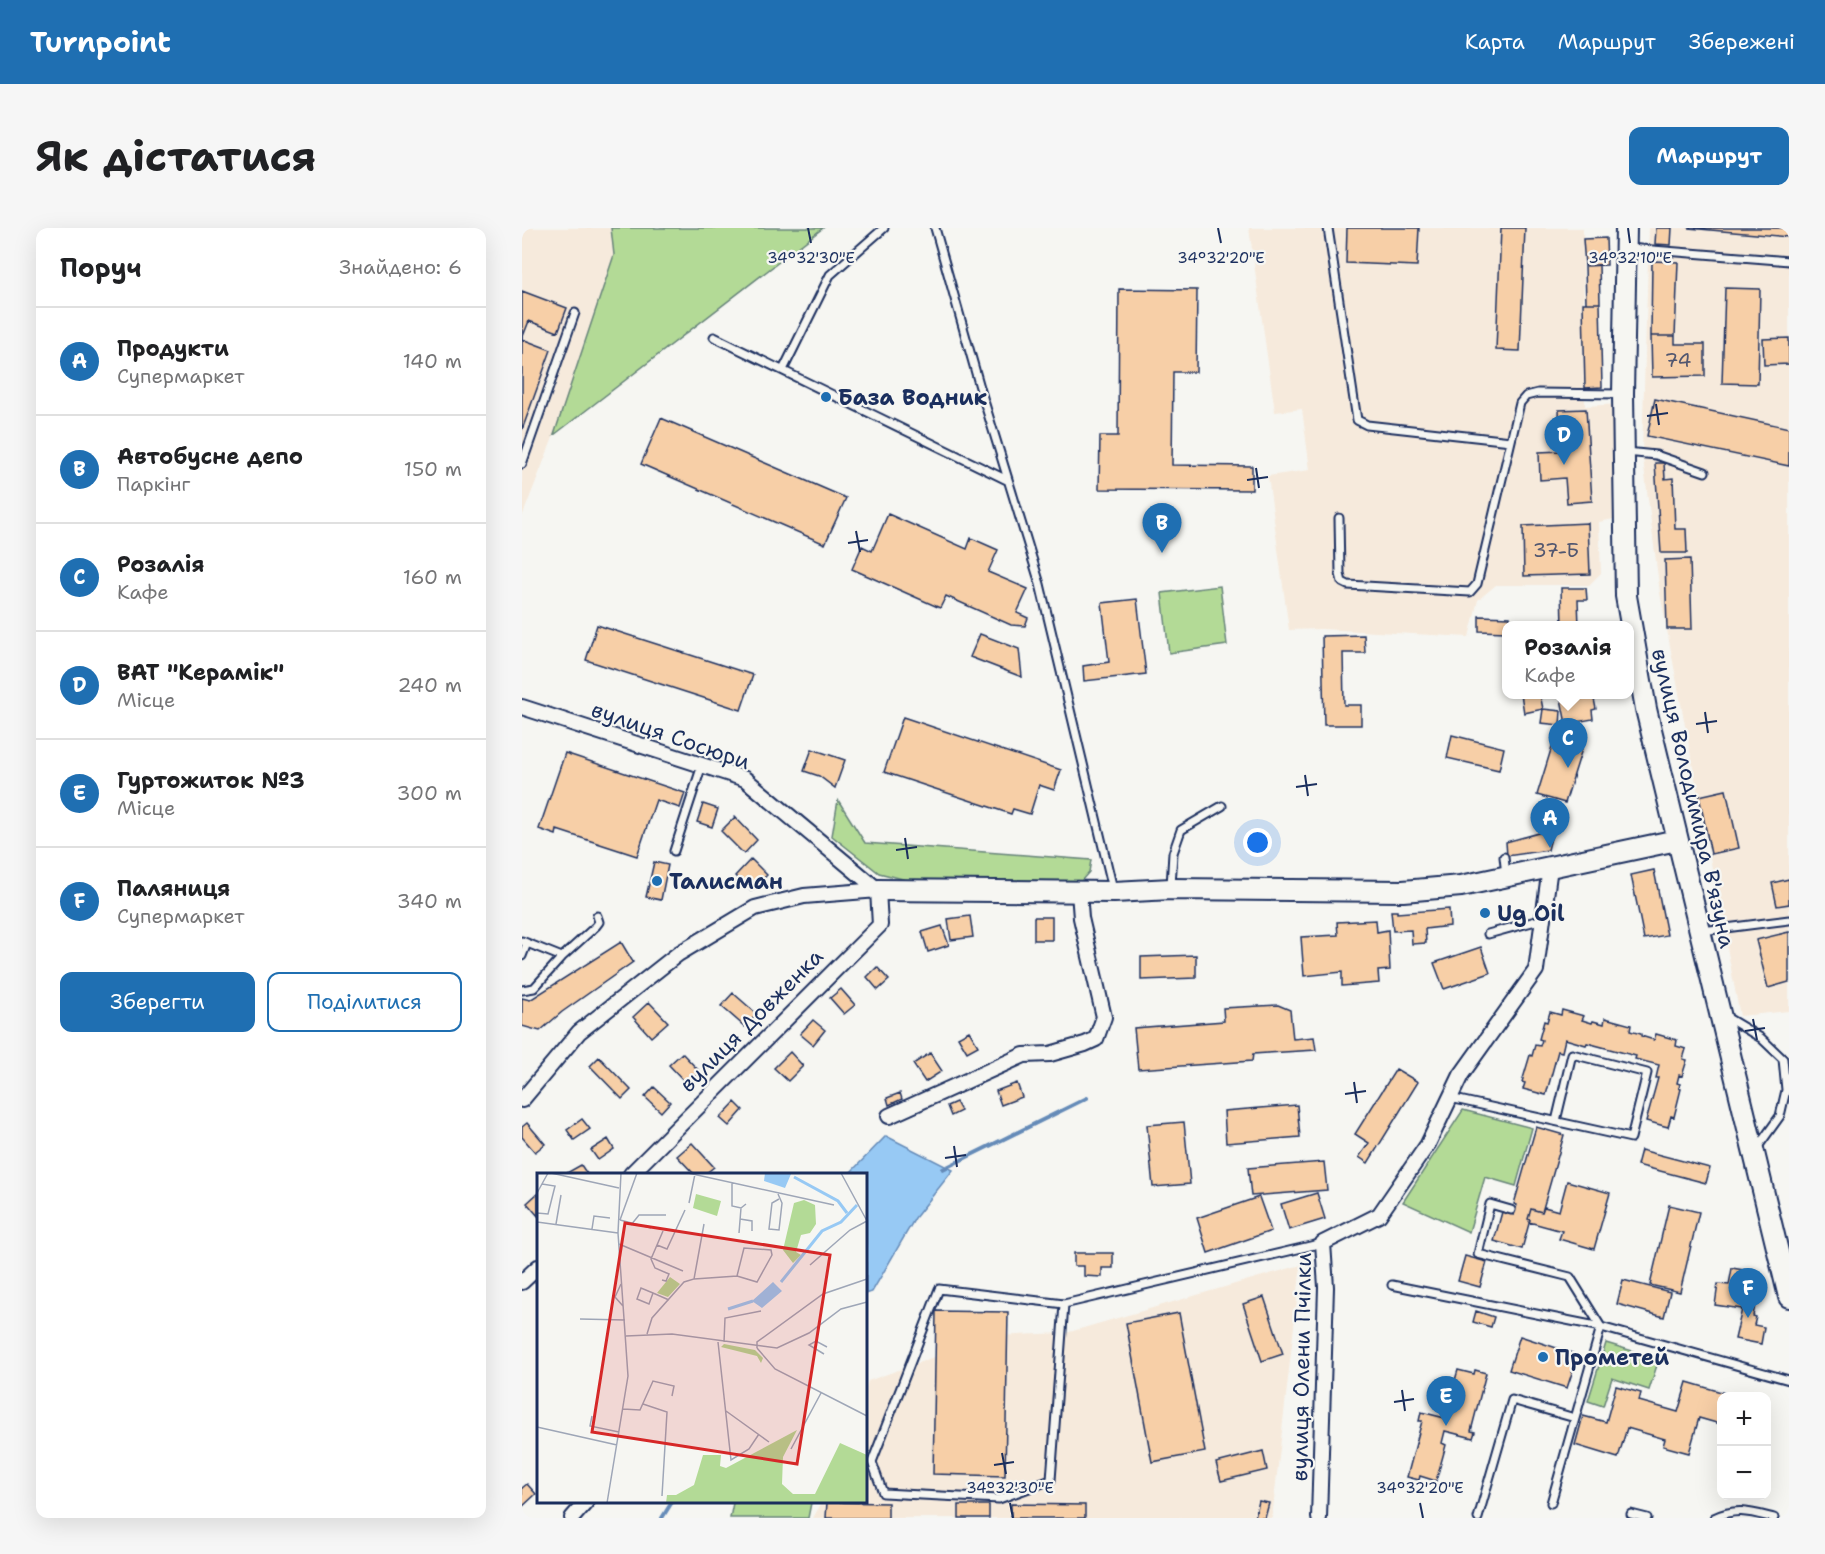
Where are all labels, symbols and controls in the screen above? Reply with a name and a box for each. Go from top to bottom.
text: Turnpoint [30,23,171,61]
text: Карта [1465,28,1525,56]
text: Маршрут [1558,28,1656,56]
text: Збережені [1689,28,1795,56]
button: Маршрут [1629,127,1789,185]
text: Як дістатися [36,128,316,184]
text: 34°32'30"E [767,248,855,268]
text: 34°32'20"E [1177,248,1265,268]
text: 34°32'10"E [1588,248,1672,268]
text: Поруч [60,250,142,285]
text: Знайдено: 6 [339,254,462,280]
text: Продукти [117,334,229,363]
house number: 74 [1664,347,1692,373]
text: A [72,348,87,374]
text: 140 m [403,348,462,374]
text: Супермаркет [117,363,244,389]
place label: База Водник [838,383,988,412]
marker: База Водник [819,390,833,404]
pin: D [1544,416,1584,465]
text: Автобусне депо [117,442,303,471]
text: B [73,456,86,482]
text: 150 m [404,456,462,482]
text: Паркінг [117,471,190,497]
pin: B [1142,504,1182,553]
house number: 37-Б [1533,537,1579,563]
text: Розалія [117,550,204,579]
text: C [73,564,86,590]
text: 160 m [403,564,462,590]
text: Кафе [117,579,169,605]
popup [1502,621,1634,699]
text: Розалія [1524,633,1612,662]
street label: вулиця Володимира В'язуна [1645,645,1742,951]
text: ВАТ "Керамік" [117,658,284,687]
text: Кафе [1524,662,1576,688]
text: D [72,672,87,698]
text: 240 m [397,672,462,698]
text: Місце [117,687,175,713]
street label: вулиця Сосюри [588,695,754,776]
pin: C [1548,718,1588,768]
text: Гуртожиток №3 [117,766,305,795]
text: E [73,780,86,806]
text: 300 m [396,780,462,806]
text: Місце [117,795,175,821]
pin: A [1530,798,1570,848]
your location [1243,828,1272,857]
place label: Талисман [669,867,783,896]
text: Паляниця [117,874,230,903]
marker: Талисман [650,874,664,888]
text: F [74,888,85,914]
text: 340 m [397,888,462,914]
place label: Ug Oil [1497,899,1565,928]
text: Супермаркет [117,903,244,929]
marker: Ug Oil [1478,906,1492,920]
street label: вулиця Довженка [673,942,830,1098]
button: Зберегти [60,972,255,1032]
button: Поділитися [267,972,462,1032]
inset map [537,1173,867,1503]
street label: вулиця Олени Пчілки [1285,1252,1318,1482]
pin: F [1728,1268,1768,1318]
place label: Прометей [1555,1343,1669,1372]
marker: Прометей [1536,1350,1550,1364]
pin: E [1426,1376,1466,1426]
map controls [1717,1392,1771,1500]
button: + [1717,1392,1771,1446]
button: − [1717,1446,1771,1500]
text: 34°32'30"E [966,1478,1054,1498]
text: 34°32'20"E [1376,1478,1464,1498]

